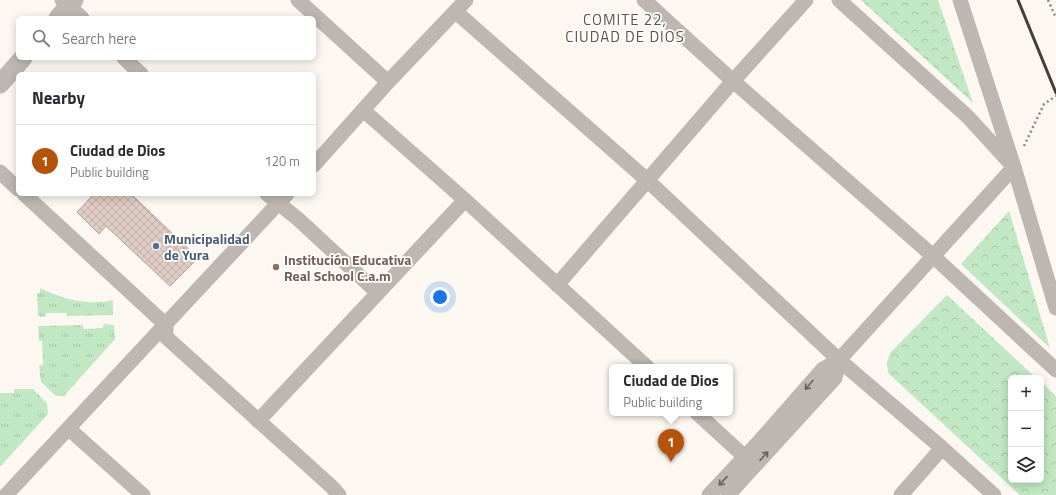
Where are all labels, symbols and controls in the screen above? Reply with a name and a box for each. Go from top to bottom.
district label: COMITE 22, CIUDAD DE DIOS [565,8,685,48]
search box [16,16,316,60]
icon: search [30,27,52,49]
text: Search here [62,27,136,50]
text: Nearby [32,85,85,111]
text: Ciudad de Dios [70,139,165,162]
text: 1 [41,151,49,171]
text: 120 m [264,151,300,171]
text: Public building [70,162,149,182]
place label: Municipalidad de Yura [164,228,250,265]
marker: Municipalidad de Yura [151,241,161,251]
place label: Institución Educativa Real School C.a.m [284,249,411,286]
marker: Institución Educativa Real School C.a.m [271,262,281,272]
your location [430,287,450,307]
popup [609,364,733,416]
text: Ciudad de Dios [623,369,719,392]
map controls [1008,375,1044,483]
button: + [1008,375,1044,411]
one-way arrow [805,379,814,390]
text: Public building [623,392,702,412]
button: − [1008,411,1044,447]
pin: 1 [658,429,684,462]
button: layers [1008,447,1044,483]
one-way arrow [759,451,768,461]
one-way arrow [718,476,727,486]

